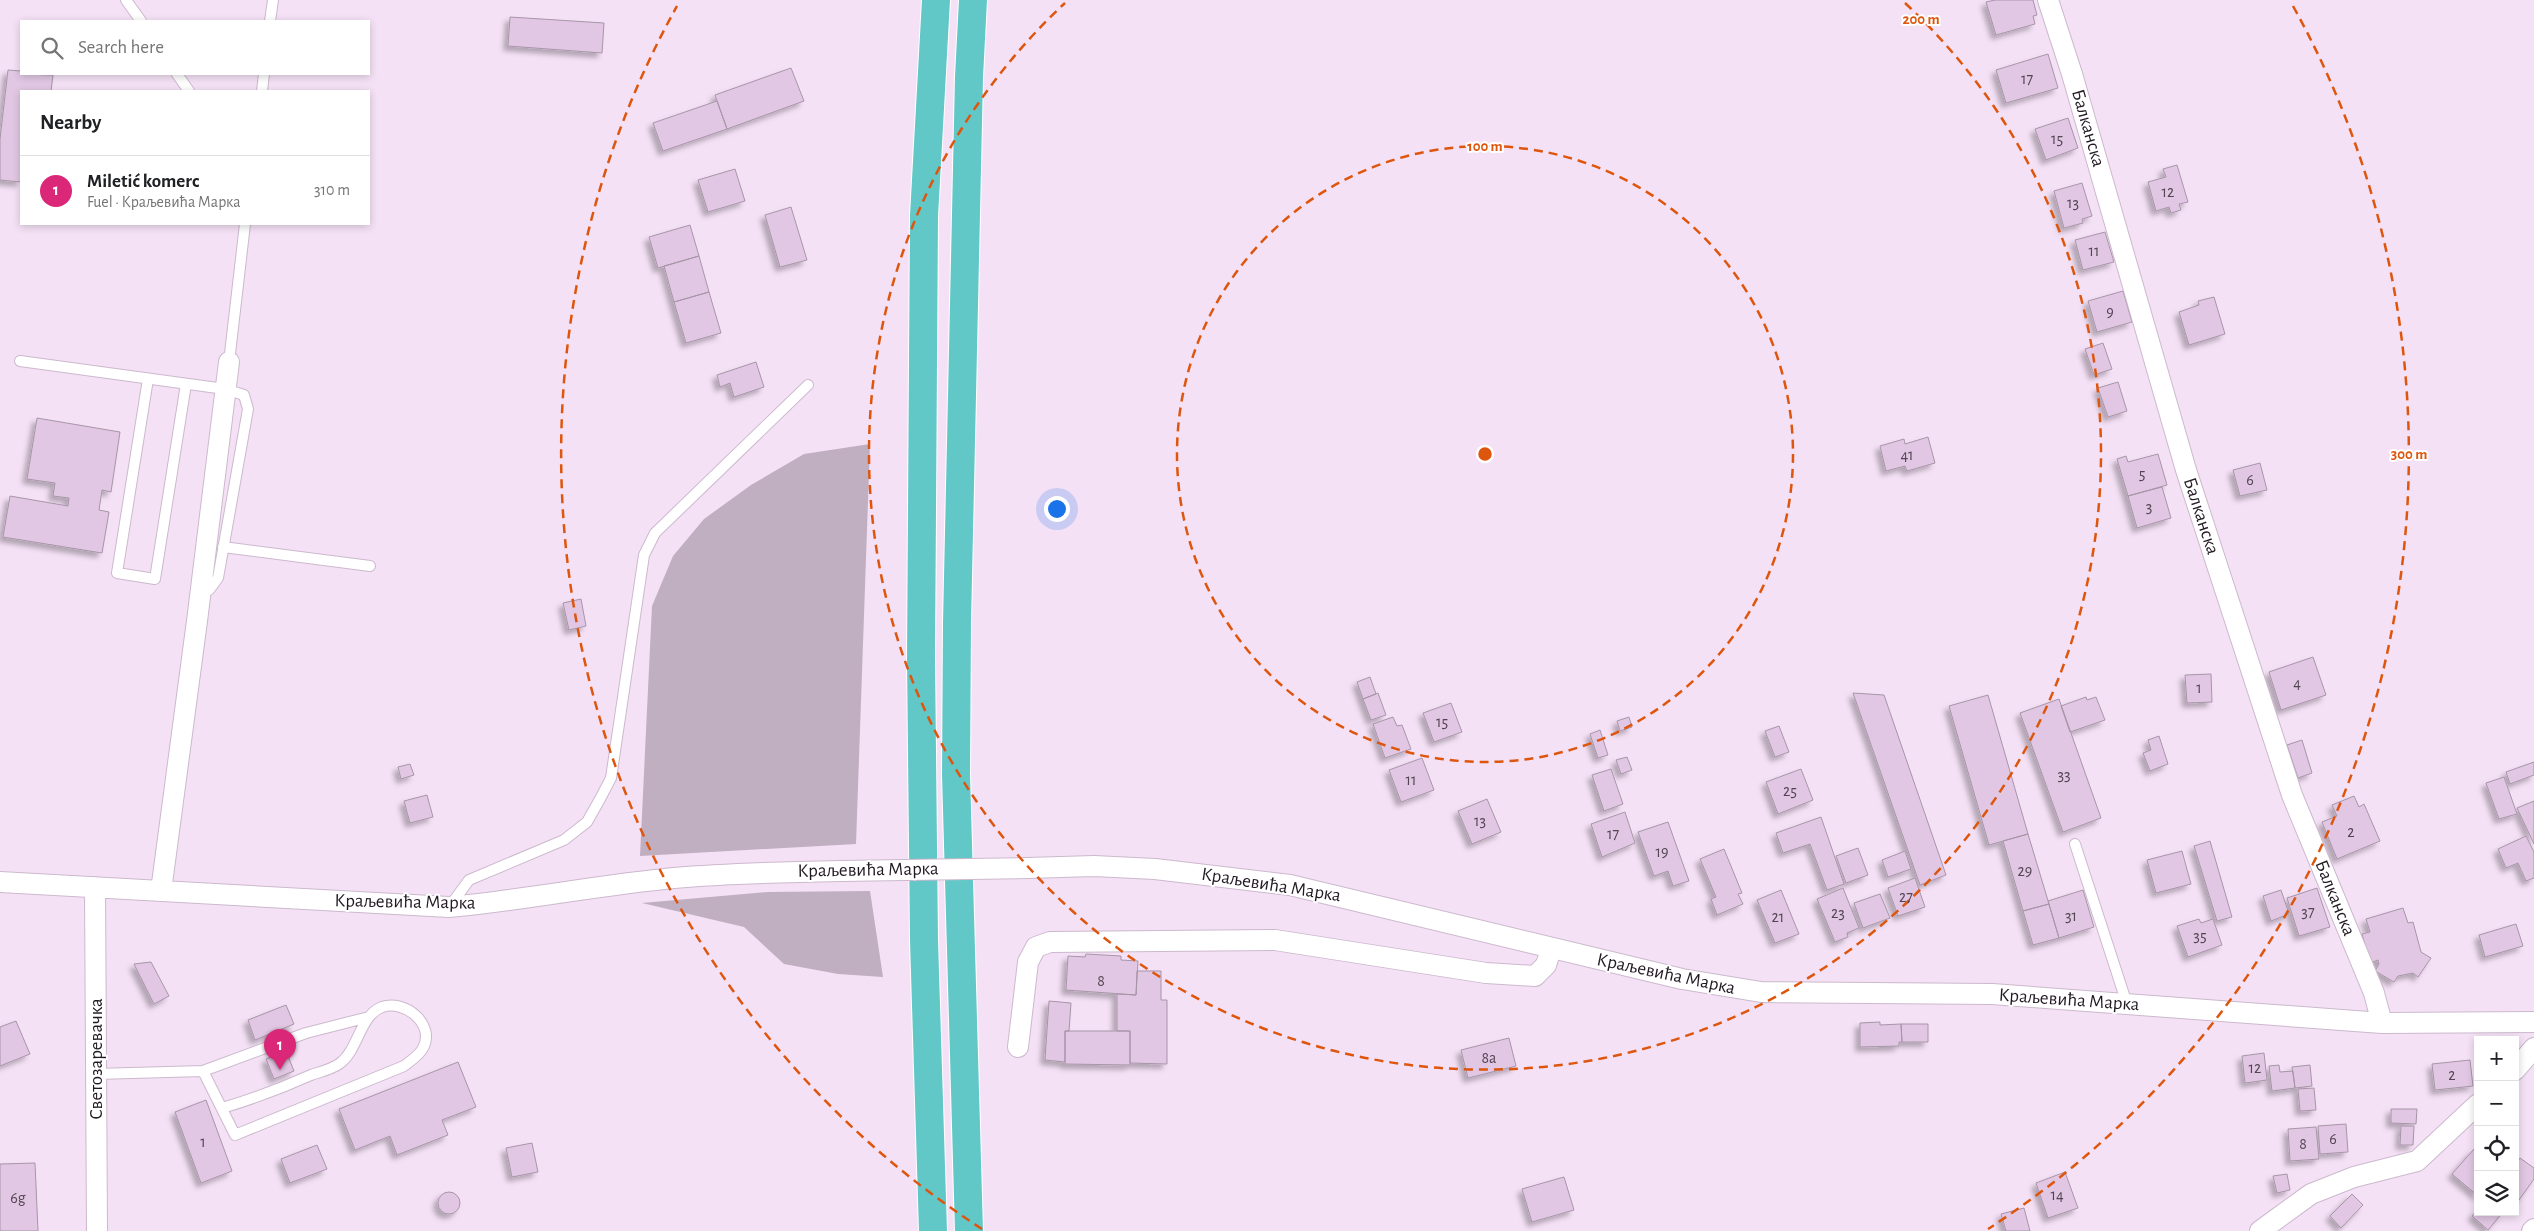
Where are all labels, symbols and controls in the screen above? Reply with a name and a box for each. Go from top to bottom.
text: 200 m [1902,12,1940,27]
search box [20,20,370,75]
icon: search [38,34,66,62]
text: Search here [78,38,164,57]
house number: 17 [2021,71,2033,87]
street label: Балканска [2068,87,2108,169]
text: Nearby [40,112,101,133]
house number: 15 [2051,131,2063,147]
text: 100 m [1467,139,1503,154]
text: Miletić komerc [87,172,199,191]
text: 1 [53,182,59,198]
text: 310 m [314,182,350,198]
house number: 12 [2162,184,2174,200]
text: Fuel · Краљевића Марка [87,194,240,210]
house number: 13 [2067,195,2079,211]
house number: 11 [2088,243,2100,259]
house number: 9 [2106,304,2114,320]
centre of rings [1476,445,1494,463]
house number: 41 [1900,447,1914,463]
text: 300 m [2391,447,2427,462]
house number: 5 [2139,466,2145,482]
house number: 6 [2246,472,2254,488]
street label: Балканска [2180,475,2222,557]
your location [1044,496,1070,522]
house number: 3 [2146,499,2152,515]
house number: 4 [2293,675,2301,691]
house number: 1 [2196,680,2202,696]
house number: 15 [1436,714,1448,730]
house number: 33 [2057,767,2071,783]
house number: 11 [1405,772,1417,788]
house number: 25 [1783,783,1797,799]
house number: 13 [1474,813,1486,829]
house number: 2 [2347,824,2355,840]
house number: 17 [1607,826,1619,842]
house number: 19 [1655,844,1669,860]
street label: Балканска [2311,857,2359,939]
street label: Краљевића Марка [797,859,939,881]
house number: 29 [2018,863,2032,879]
street label: Краљевића Марка [1200,865,1342,905]
house number: 27 [1899,889,1913,905]
street label: Краљевића Марка [334,891,476,913]
house number: 37 [2301,904,2315,920]
house number: 23 [1831,905,1845,921]
house number: 31 [2065,908,2077,924]
house number: 21 [1772,909,1784,925]
house number: 35 [2193,928,2207,944]
street label: Краљевића Марка [1595,950,1737,998]
house number: 8 [1097,973,1105,989]
street label: Краљевића Марка [1998,986,2140,1014]
street label: Светозаревачка [87,998,106,1120]
pin: 1 [264,1029,296,1070]
map controls [2474,1036,2519,1216]
button: + [2474,1036,2519,1081]
house number: 8a [1482,1050,1496,1066]
house number: 12 [2249,1060,2261,1076]
house number: 2 [2448,1067,2456,1083]
button: − [2474,1081,2519,1126]
button: locate [2474,1126,2519,1171]
house number: 6 [2329,1131,2337,1147]
house number: 1 [200,1134,206,1150]
house number: 8 [2299,1136,2307,1152]
button: layers [2474,1171,2519,1216]
house number: 14 [2050,1187,2064,1203]
house number: 6g [10,1190,26,1206]

